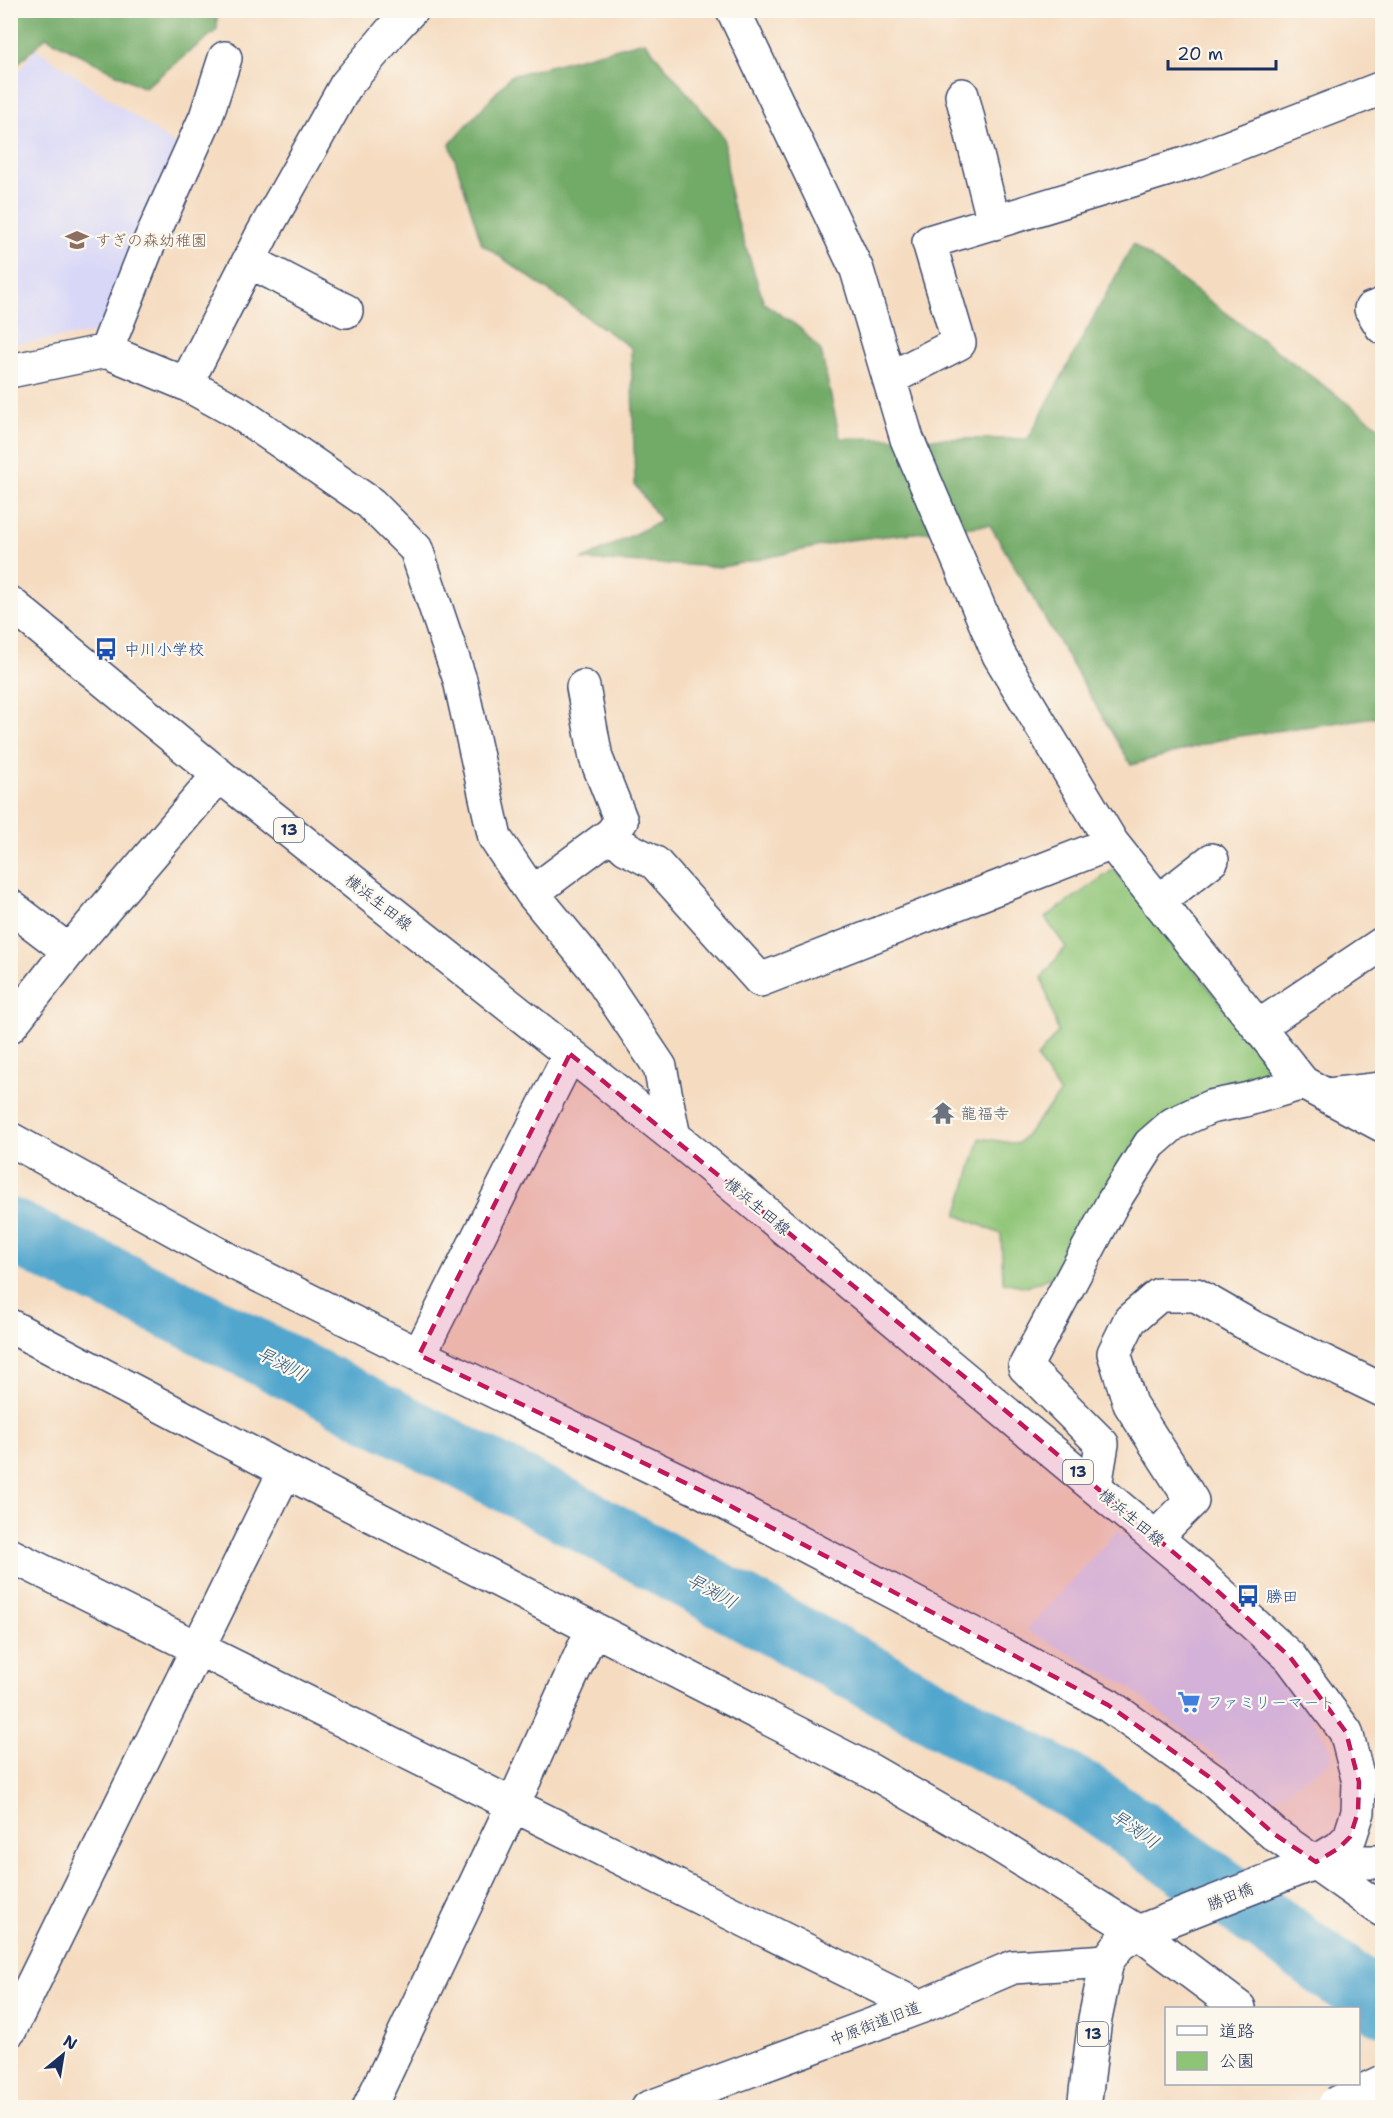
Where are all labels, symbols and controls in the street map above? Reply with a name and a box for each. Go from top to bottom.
scale bar [1168,33,1276,71]
text: 20 m [1177,42,1223,66]
school or university icon: すぎの森幼稚園 [64,227,90,253]
place label: すぎの森幼稚園 [95,230,207,251]
bus stop icon: 中川小学校 [93,636,119,662]
place label: 中川小学校 [124,639,204,660]
road number: 13 [274,818,304,842]
street label: 横浜生田線 [341,869,417,935]
temple icon: 龍福寺 [930,1100,956,1126]
place label: 龍福寺 [961,1103,1009,1124]
street label: 横浜生田線 [720,1173,795,1240]
water label: 早渕川 [252,1341,312,1387]
road number: 13 [1063,1460,1093,1484]
street label: 横浜生田線 [1094,1484,1169,1551]
water label: 早渕川 [683,1567,741,1615]
bus stop icon: 勝田 [1235,1583,1261,1609]
place label: 勝田 [1266,1586,1298,1607]
supermarket icon: ファミリーマート [1176,1689,1202,1715]
place label: ファミリーマート [1207,1692,1335,1713]
water label: 早渕川 [1106,1804,1164,1854]
street label: 勝田橋 [1204,1878,1256,1915]
street label: 中原街道旧道 [827,1996,924,2050]
legend [1165,2007,1360,2085]
text: 道路 [1219,2019,1255,2043]
road number: 13 [1078,2022,1108,2046]
north arrow [33,2025,93,2085]
text: N [60,2030,81,2055]
text: 公園 [1219,2049,1255,2073]

